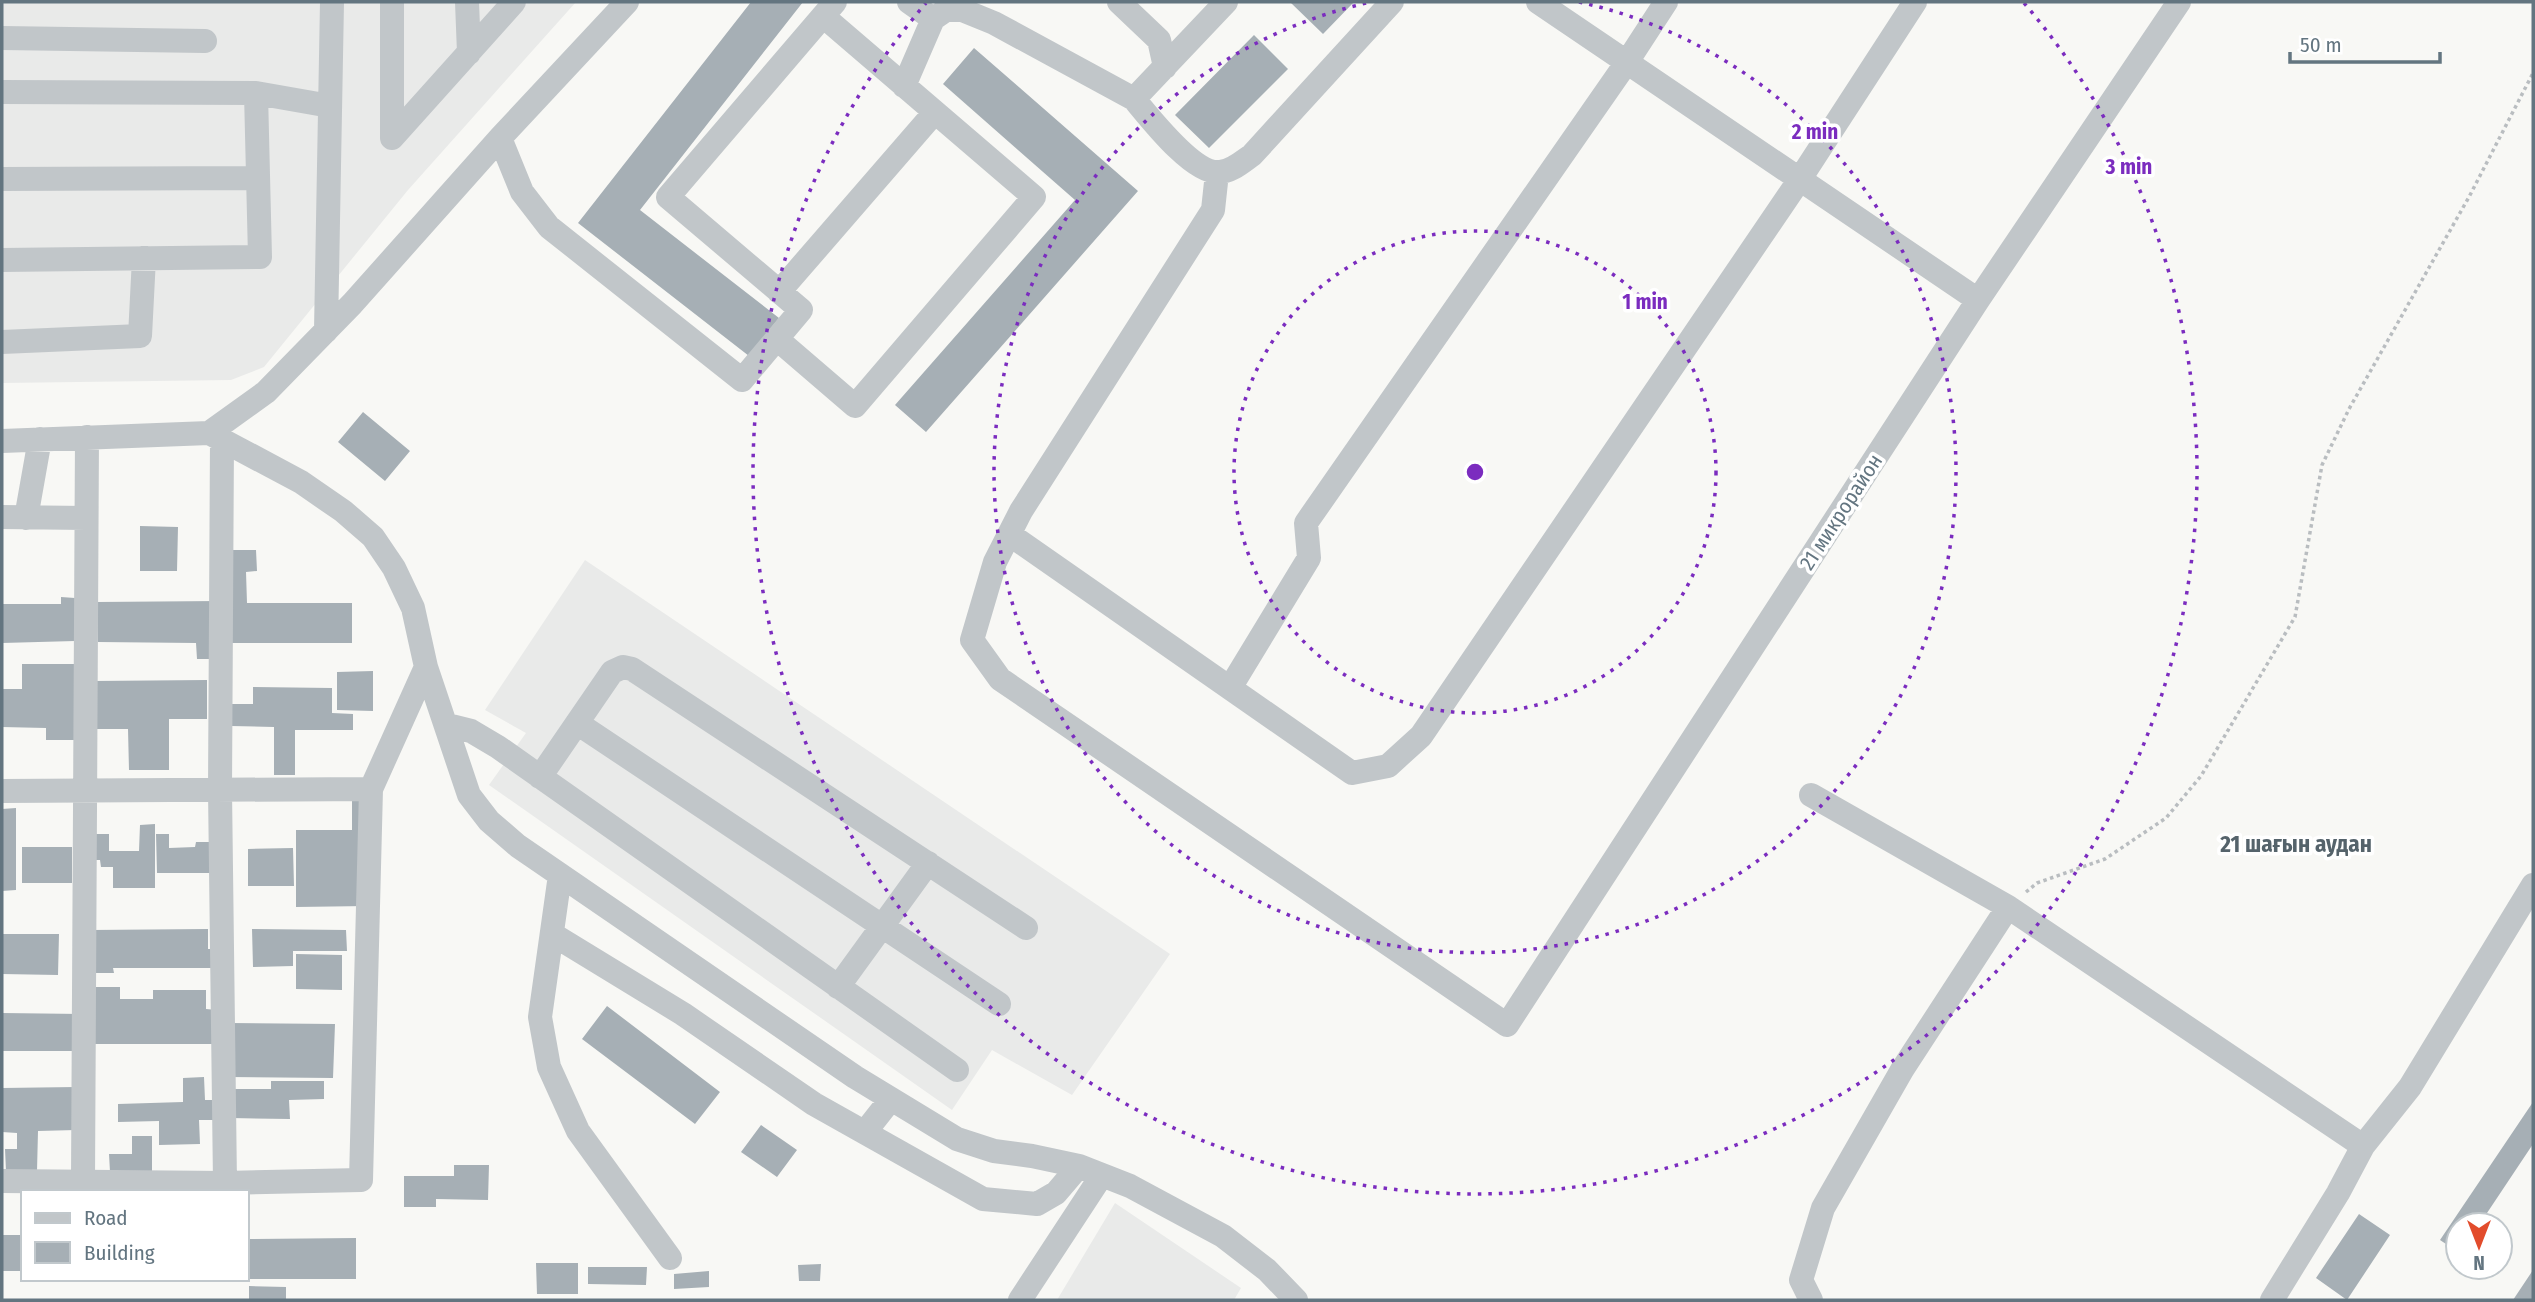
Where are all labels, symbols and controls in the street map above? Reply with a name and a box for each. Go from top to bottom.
scale bar [2290,21,2440,65]
text: 50 m [2300,32,2342,58]
text: 2 min [1791,119,1838,145]
text: 3 min [2105,154,2152,180]
text: 1 min [1622,289,1668,315]
street label: 21 микрорайон [1794,449,1888,575]
centre of rings [1463,460,1487,484]
district label: 21 шағын аудан [2219,830,2372,858]
legend [21,1190,248,1281]
text: Road [84,1205,128,1231]
north arrow [2444,1211,2514,1281]
text: Building [84,1240,155,1266]
text: N [2473,1251,2485,1274]

